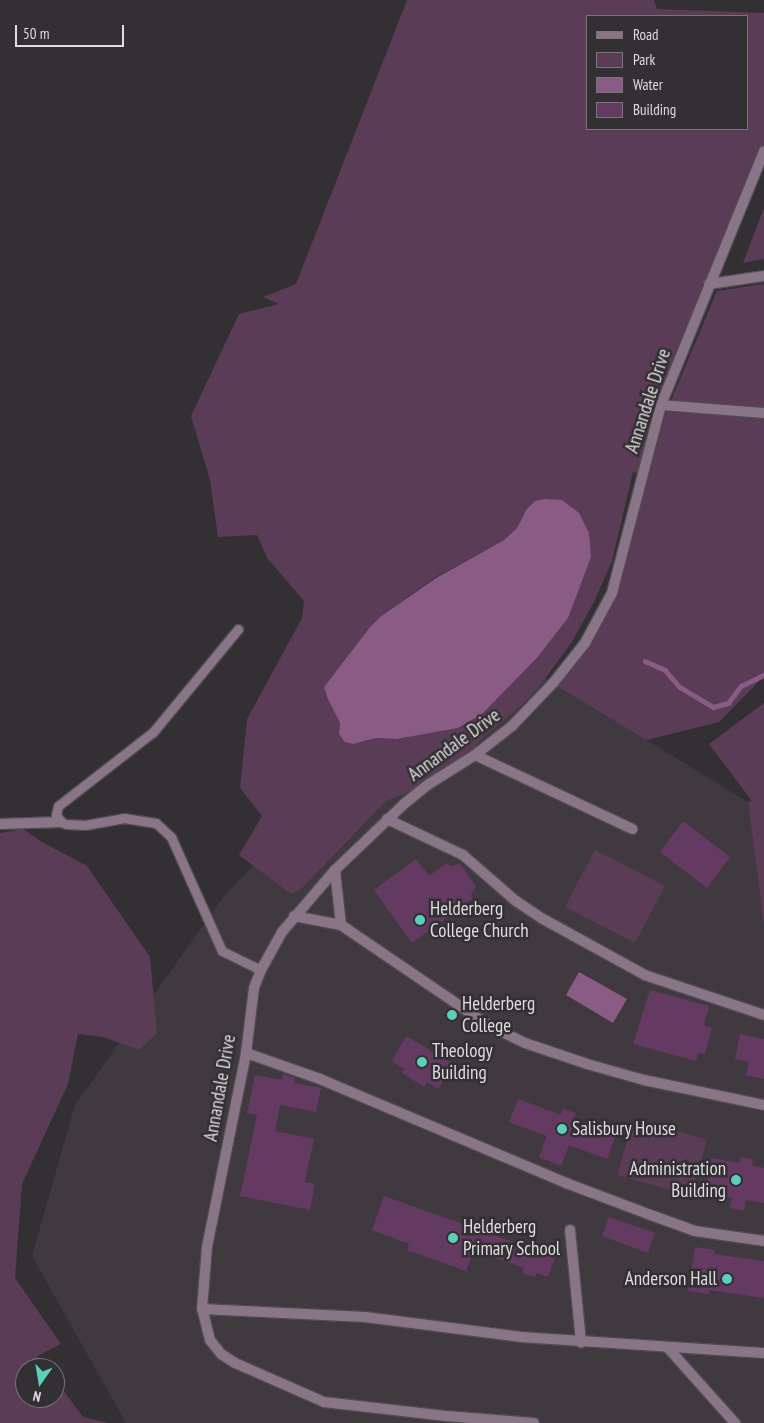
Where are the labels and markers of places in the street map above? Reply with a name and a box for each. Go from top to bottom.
place label: Helderberg College Church [430,898,529,942]
marker: Helderberg College Church [414,914,426,926]
place label: Helderberg College [462,993,535,1037]
marker: Helderberg College [446,1009,458,1021]
place label: Theology Building [432,1040,493,1084]
marker: Theology Building [416,1056,428,1068]
place label: Salisbury House [572,1118,676,1140]
marker: Salisbury House [556,1123,568,1135]
place label: Administration Building [629,1158,726,1202]
marker: Administration Building [730,1174,742,1186]
place label: Helderberg Primary School [463,1216,561,1260]
marker: Helderberg Primary School [447,1232,459,1244]
place label: Anderson Hall [625,1268,717,1290]
marker: Anderson Hall [721,1273,733,1285]

